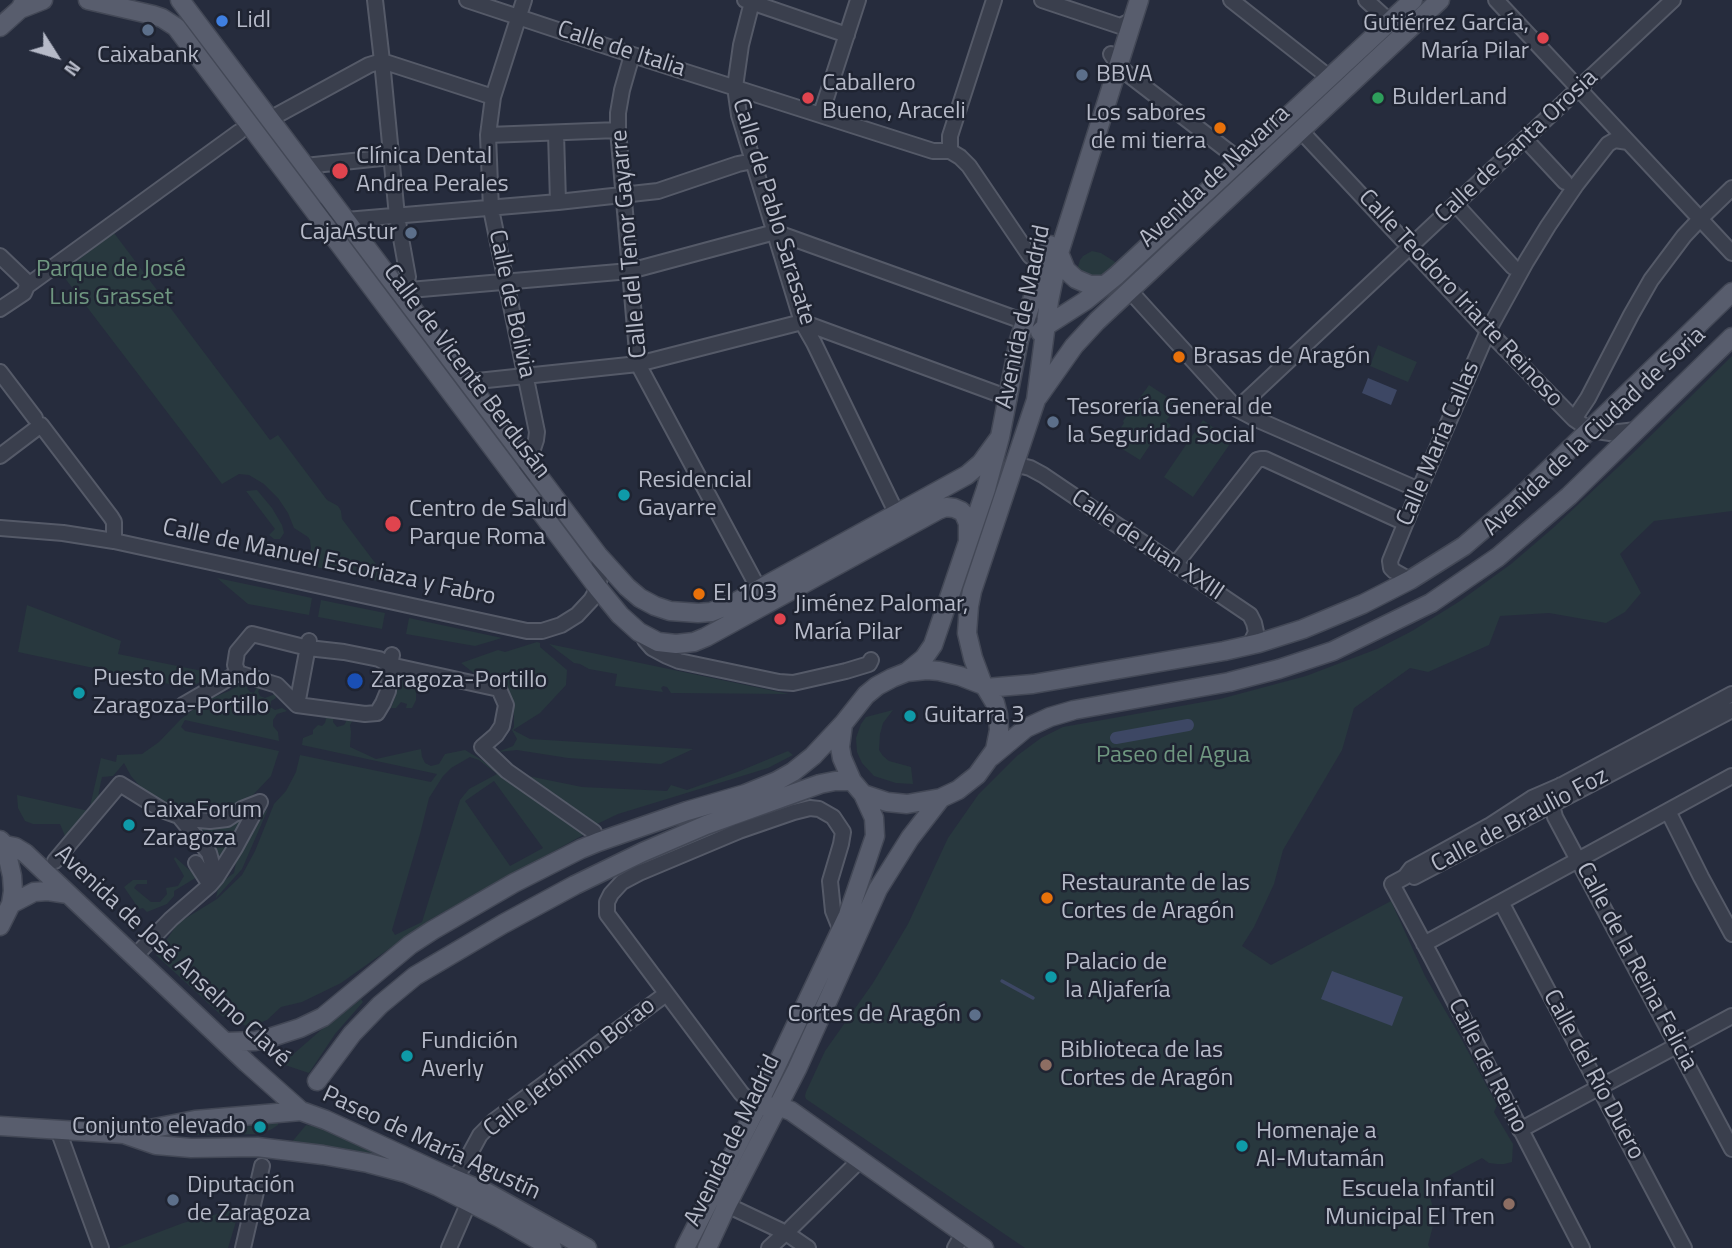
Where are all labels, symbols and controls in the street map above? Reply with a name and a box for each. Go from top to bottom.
place label: Lidl [236,7,271,35]
place label: Gutiérrez García, María Pilar [1363,10,1529,66]
marker: Lidl [214,13,230,29]
street label: Calle de Italia [553,16,689,84]
north arrow [21,21,91,91]
marker: Caixabank [140,22,156,38]
marker: Gutiérrez García, María Pilar [1535,30,1551,46]
place label: Caixabank [97,42,199,70]
text: N [58,55,89,83]
place label: BBVA [1096,61,1153,89]
street label: Calle de Santa Orosia [1430,64,1604,230]
marker: BBVA [1074,67,1090,83]
place label: Caballero Bueno, Araceli [822,70,966,126]
place label: BulderLand [1392,84,1507,112]
marker: Caballero Bueno, Araceli [800,90,816,106]
marker: BulderLand [1370,90,1386,106]
street label: Calle de Pablo Sarasate [725,95,821,329]
place label: Los sabores de mi tierra [1086,100,1206,156]
street label: Avenida de Navarra [1134,100,1296,254]
marker: Los sabores de mi tierra [1212,120,1228,136]
street label: Calle del Tenor Gayarre [606,128,654,360]
place label: Clínica Dental Andrea Perales [356,143,509,199]
marker: Clínica Dental Andrea Perales [330,161,350,181]
street label: Calle Teodoro Iriarte Reinoso [1352,184,1568,414]
place label: CajaAstur [300,219,397,247]
street label: Avenida de Madrid [991,223,1057,411]
marker: CajaAstur [403,225,419,241]
street label: Calle de Bolivia [481,227,541,381]
park label: Parque de José Luis Grasset [36,256,186,312]
street label: Calle de Vicente Berdusán [376,259,556,485]
street label: Avenida de la Ciudad de Soria [1478,321,1712,543]
place label: Brasas de Aragón [1193,343,1370,371]
marker: Brasas de Aragón [1171,349,1187,365]
street label: Calle María Callas [1391,357,1487,531]
place label: Tesorería General de la Seguridad Social [1067,394,1272,450]
marker: Tesorería General de la Seguridad Social [1045,414,1061,430]
place label: Residencial Gayarre [638,467,752,523]
street label: Calle de Juan XXIII [1065,484,1229,608]
marker: Residencial Gayarre [616,487,632,503]
place label: Centro de Salud Parque Roma [409,496,567,552]
street label: Calle de Manuel Escoriaza y Fabro [160,514,498,612]
marker: Centro de Salud Parque Roma [383,514,403,534]
place label: El 103 [713,580,777,608]
marker: El 103 [691,586,707,602]
place label: Jiménez Palomar, María Pilar [794,591,968,647]
marker: Jiménez Palomar, María Pilar [772,611,788,627]
place label: Puesto de Mando Zaragoza-Portillo [93,665,270,721]
place label: Zaragoza-Portillo [371,667,547,695]
marker: Zaragoza-Portillo [345,671,365,691]
marker: Puesto de Mando Zaragoza-Portillo [71,685,87,701]
place label: Guitarra 3 [924,702,1025,730]
marker: Guitarra 3 [902,708,918,724]
park label: Paseo del Agua [1096,742,1250,770]
street label: Calle de Braulio Foz [1427,762,1613,880]
place label: CaixaForum Zaragoza [143,797,262,853]
marker: CaixaForum Zaragoza [121,817,137,833]
street label: Avenida de José Anselmo Clavé [48,840,296,1074]
street label: Calle de la Reina Felicia [1569,858,1703,1076]
place label: Restaurante de las Cortes de Aragón [1061,870,1250,926]
marker: Restaurante de las Cortes de Aragón [1039,890,1055,906]
place label: Palacio de la Aljafería [1065,949,1170,1005]
marker: Palacio de la Aljafería [1043,969,1059,985]
street label: Calle del Río Duero [1536,985,1650,1165]
street label: Calle Jerónimo Borao [478,992,662,1144]
street label: Calle del Reino [1441,994,1533,1138]
place label: Cortes de Aragón [788,1001,961,1029]
marker: Cortes de Aragón [967,1007,983,1023]
place label: Fundición Averly [421,1028,518,1084]
place label: Biblioteca de las Cortes de Aragón [1060,1037,1233,1093]
marker: Fundición Averly [399,1048,415,1064]
street label: Avenida de Madrid [679,1051,787,1231]
marker: Biblioteca de las Cortes de Aragón [1038,1057,1054,1073]
street label: Paseo de María Agustín [317,1081,545,1207]
place label: Conjunto elevado [72,1113,246,1141]
place label: Homenaje a Al-Mutamán [1256,1118,1385,1174]
marker: Conjunto elevado [252,1119,268,1135]
marker: Homenaje a Al-Mutamán [1234,1138,1250,1154]
place label: Diputación de Zaragoza [187,1172,310,1228]
place label: Escuela Infantil Municipal El Tren [1325,1176,1495,1232]
marker: Diputación de Zaragoza [165,1192,181,1208]
marker: Escuela Infantil Municipal El Tren [1501,1196,1517,1212]

